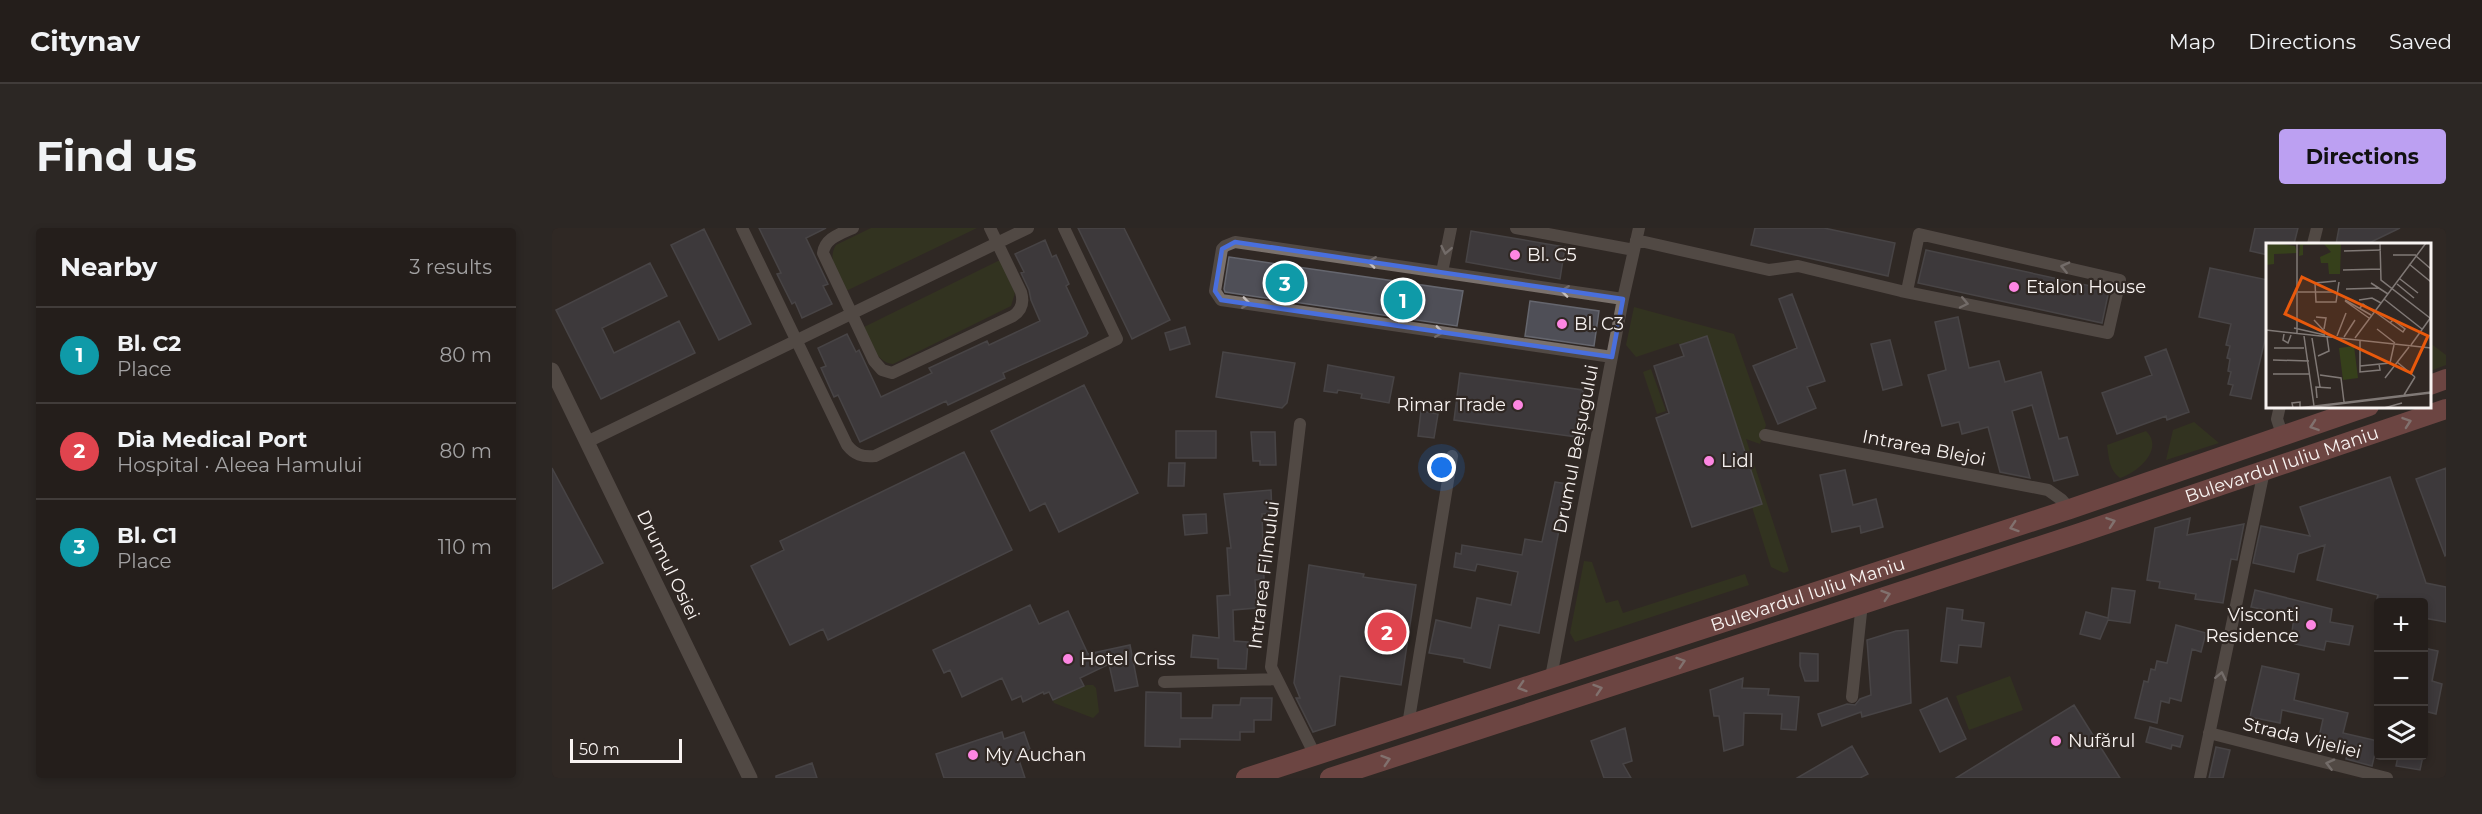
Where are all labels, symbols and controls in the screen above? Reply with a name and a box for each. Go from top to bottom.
text: Citynav [30,24,140,58]
text: Map [2169,29,2215,54]
text: Directions [2248,29,2356,54]
text: Saved [2389,29,2452,54]
button: Directions [2279,129,2446,184]
text: Find us [36,130,197,182]
inset map [2266,243,2431,408]
place label: Bl. C5 [1527,244,1577,266]
one-way arrow [1440,245,1453,255]
marker: Bl. C5 [1508,248,1522,262]
text: Nearby [60,251,157,283]
text: 3 results [409,255,492,279]
one-way arrow [1367,257,1376,269]
pin: 3 [1266,260,1304,306]
one-way arrow [2060,262,2070,275]
place label: Etalon House [2026,276,2146,298]
pin: 1 [1384,278,1422,322]
marker: Etalon House [2007,280,2021,294]
one-way arrow [1560,285,1569,297]
one-way arrow [1959,296,1969,309]
one-way arrow [1241,297,1250,309]
place label: Bl. C3 [1574,313,1624,335]
marker: Bl. C3 [1555,317,1569,331]
one-way arrow [1434,325,1443,337]
text: Bl. C2 [117,330,181,357]
text: 1 [76,343,83,367]
text: 80 m [440,343,492,367]
text: Place [117,357,172,381]
street label: Drumul Belșugului [1549,363,1604,535]
place label: Rimar Trade [1396,394,1506,416]
marker: Rimar Trade [1511,398,1525,412]
one-way arrow [2401,417,2412,430]
one-way arrow [2309,418,2320,431]
street label: Bulevardul Iuliu Maniu [2182,422,2381,508]
street label: Intrarea Blejoi [1860,425,1988,471]
text: Dia Medical Port [117,426,307,453]
text: 2 [74,439,85,463]
text: 80 m [440,439,492,463]
place label: Lidl [1721,450,1754,472]
text: Hospital · Aleea Hamului [117,453,362,477]
your location [1427,453,1456,482]
marker: Lidl [1702,454,1716,468]
street label: Intrarea Filmului [1244,500,1284,650]
street label: Drumul Osiei [632,507,704,623]
one-way arrow [2105,517,2116,530]
one-way arrow [2009,520,2020,532]
text: Bl. C1 [117,522,177,549]
text: 3 [74,535,85,559]
text: 110 m [438,535,492,559]
text: Place [117,549,172,573]
street label: Bulevardul Iuliu Maniu [1708,553,1908,637]
one-way arrow [1880,590,1891,602]
map controls [2374,598,2428,760]
button: + [2374,598,2428,652]
place label: Visconti Residence [2205,604,2299,647]
pin: 2 [1368,610,1406,654]
marker: Visconti Residence [2304,618,2318,632]
place label: Hotel Criss [1080,648,1176,670]
marker: Hotel Criss [1061,652,1075,666]
button: − [2374,652,2428,706]
one-way arrow [1675,657,1686,670]
one-way arrow [2214,671,2227,681]
one-way arrow [1517,680,1528,692]
one-way arrow [1592,684,1603,697]
button: layers [2374,706,2428,760]
street label: Strada Vijeliei [2240,713,2364,763]
place label: Nufărul [2068,730,2135,752]
marker: Nufărul [2049,734,2063,748]
scale bar [570,736,682,764]
text: 50 m [579,740,620,759]
place label: My Auchan [985,744,1086,766]
marker: My Auchan [966,748,980,762]
one-way arrow [1380,754,1391,767]
one-way arrow [2325,758,2335,771]

